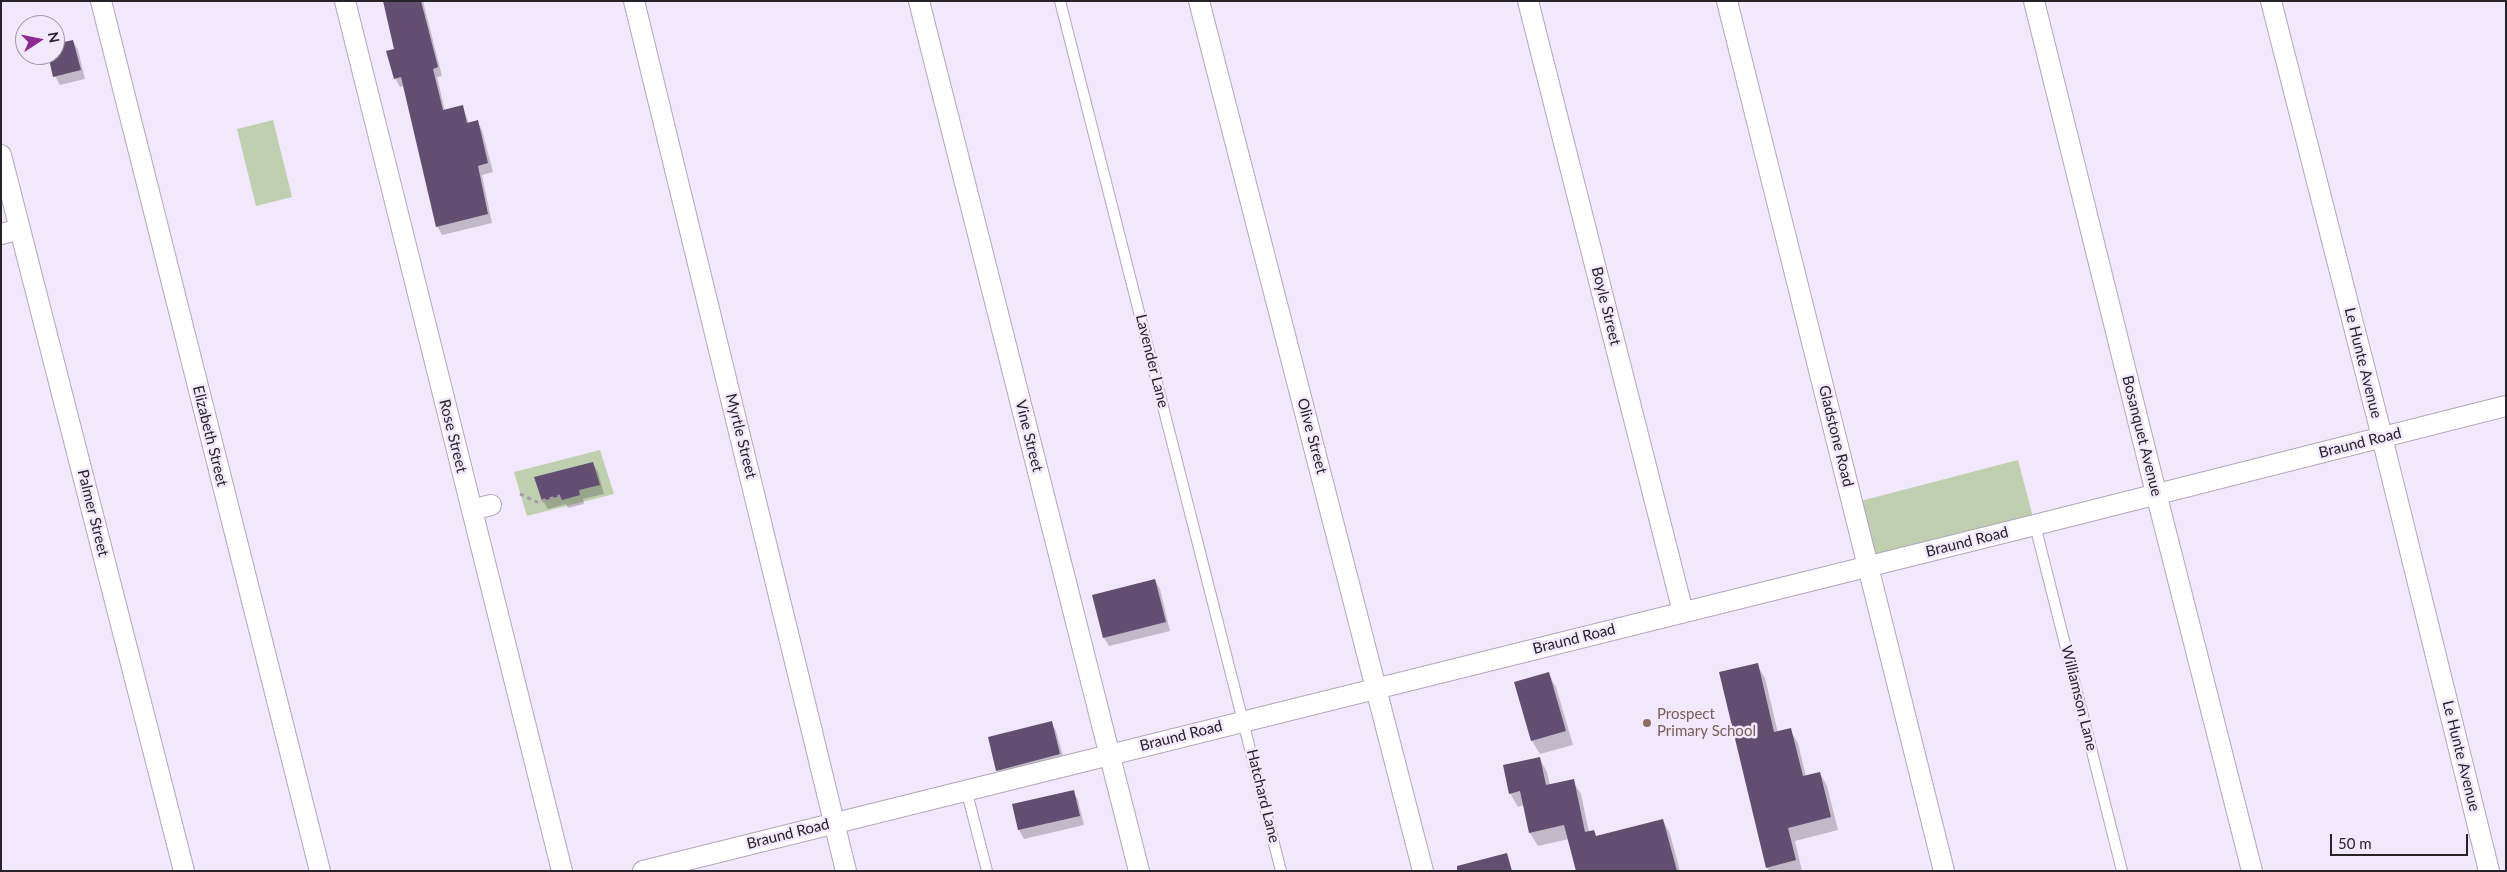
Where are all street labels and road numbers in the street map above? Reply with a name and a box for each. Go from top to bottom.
street label: Boyle Street [1588,265,1624,347]
street label: Le Hunte Avenue [2341,306,2385,420]
street label: Lavender Lane [1132,312,1172,410]
street label: Bosanquet Avenue [2118,374,2166,498]
street label: Gladstone Road [1815,383,1857,489]
street label: Elizabeth Street [189,384,231,488]
street label: Myrtle Street [722,392,760,480]
street label: Olive Street [1293,396,1331,476]
street label: Rose Street [435,397,471,475]
street label: Vine Street [1011,398,1047,474]
street label: Braund Road [2317,424,2403,462]
street label: Palmer Street [74,468,112,558]
street label: Braund Road [1924,523,2010,561]
street label: Braund Road [1531,620,1617,658]
street label: Williamson Lane [2057,643,2101,753]
street label: Le Hunte Avenue [2439,699,2483,813]
street label: Braund Road [1138,717,1224,755]
street label: Hatchard Lane [1243,747,1283,845]
street label: Braund Road [745,815,831,853]

